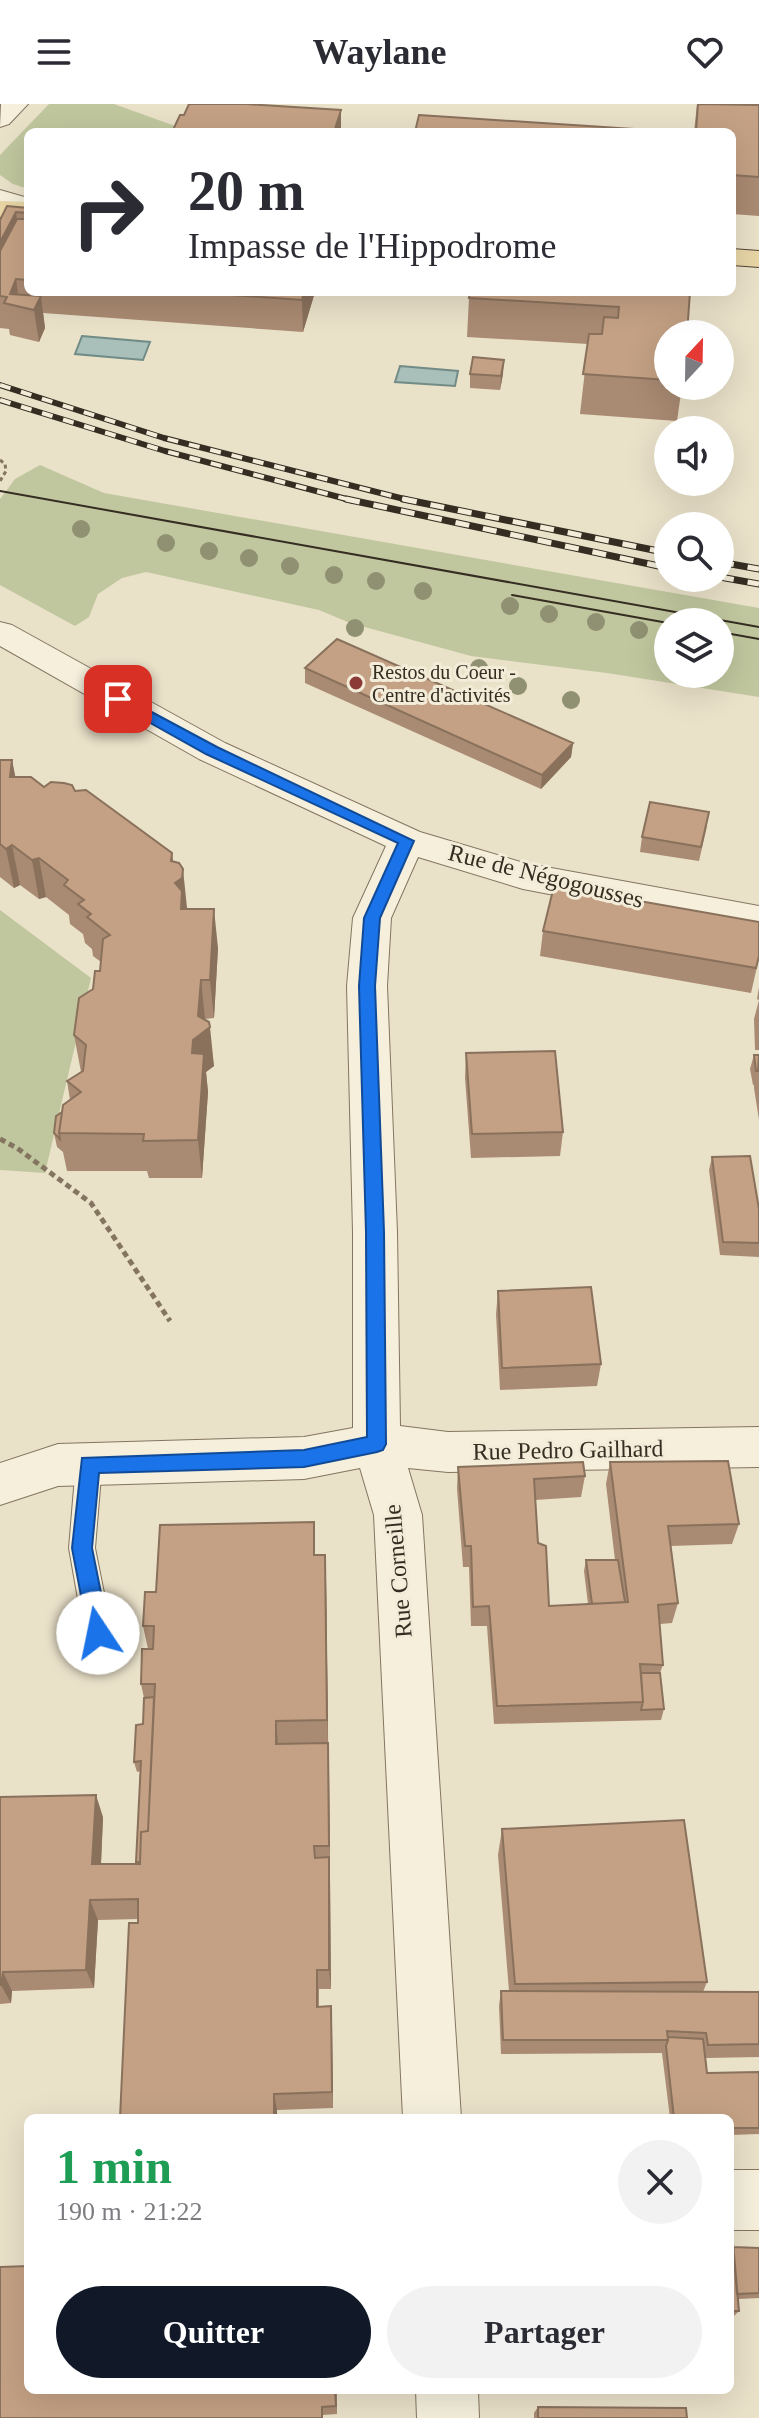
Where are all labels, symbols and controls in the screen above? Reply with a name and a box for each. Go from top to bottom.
icon: menu [32,30,76,74]
icon: heart [683,30,727,74]
text: Waylane [312,32,447,72]
icon: right [56,160,160,264]
text: 20 m [188,160,305,222]
text: Impasse de l'Hippodrome [188,226,556,266]
north arrow [654,320,734,400]
map controls [654,320,734,688]
button: sound [654,416,734,496]
button: search [654,512,734,592]
button: layers [654,608,734,688]
place label: Restos du Coeur - Centre d'activités [372,661,516,706]
pin [84,665,152,733]
marker: Restos du Coeur - Centre d'activités [347,674,365,692]
icon: arrive [96,677,140,721]
street label: Rue de Négogousses [446,839,646,913]
street label: Rue Pedro Gailhard [472,1435,664,1465]
street label: Rue Corneille [379,1503,417,1639]
position arrow [56,1591,140,1675]
text: 1 min [56,2140,172,2193]
button: close [618,2140,702,2224]
text: 190 m · 21:22 [56,2197,203,2226]
button: Quitter [56,2286,371,2378]
button: Partager [387,2286,702,2378]

